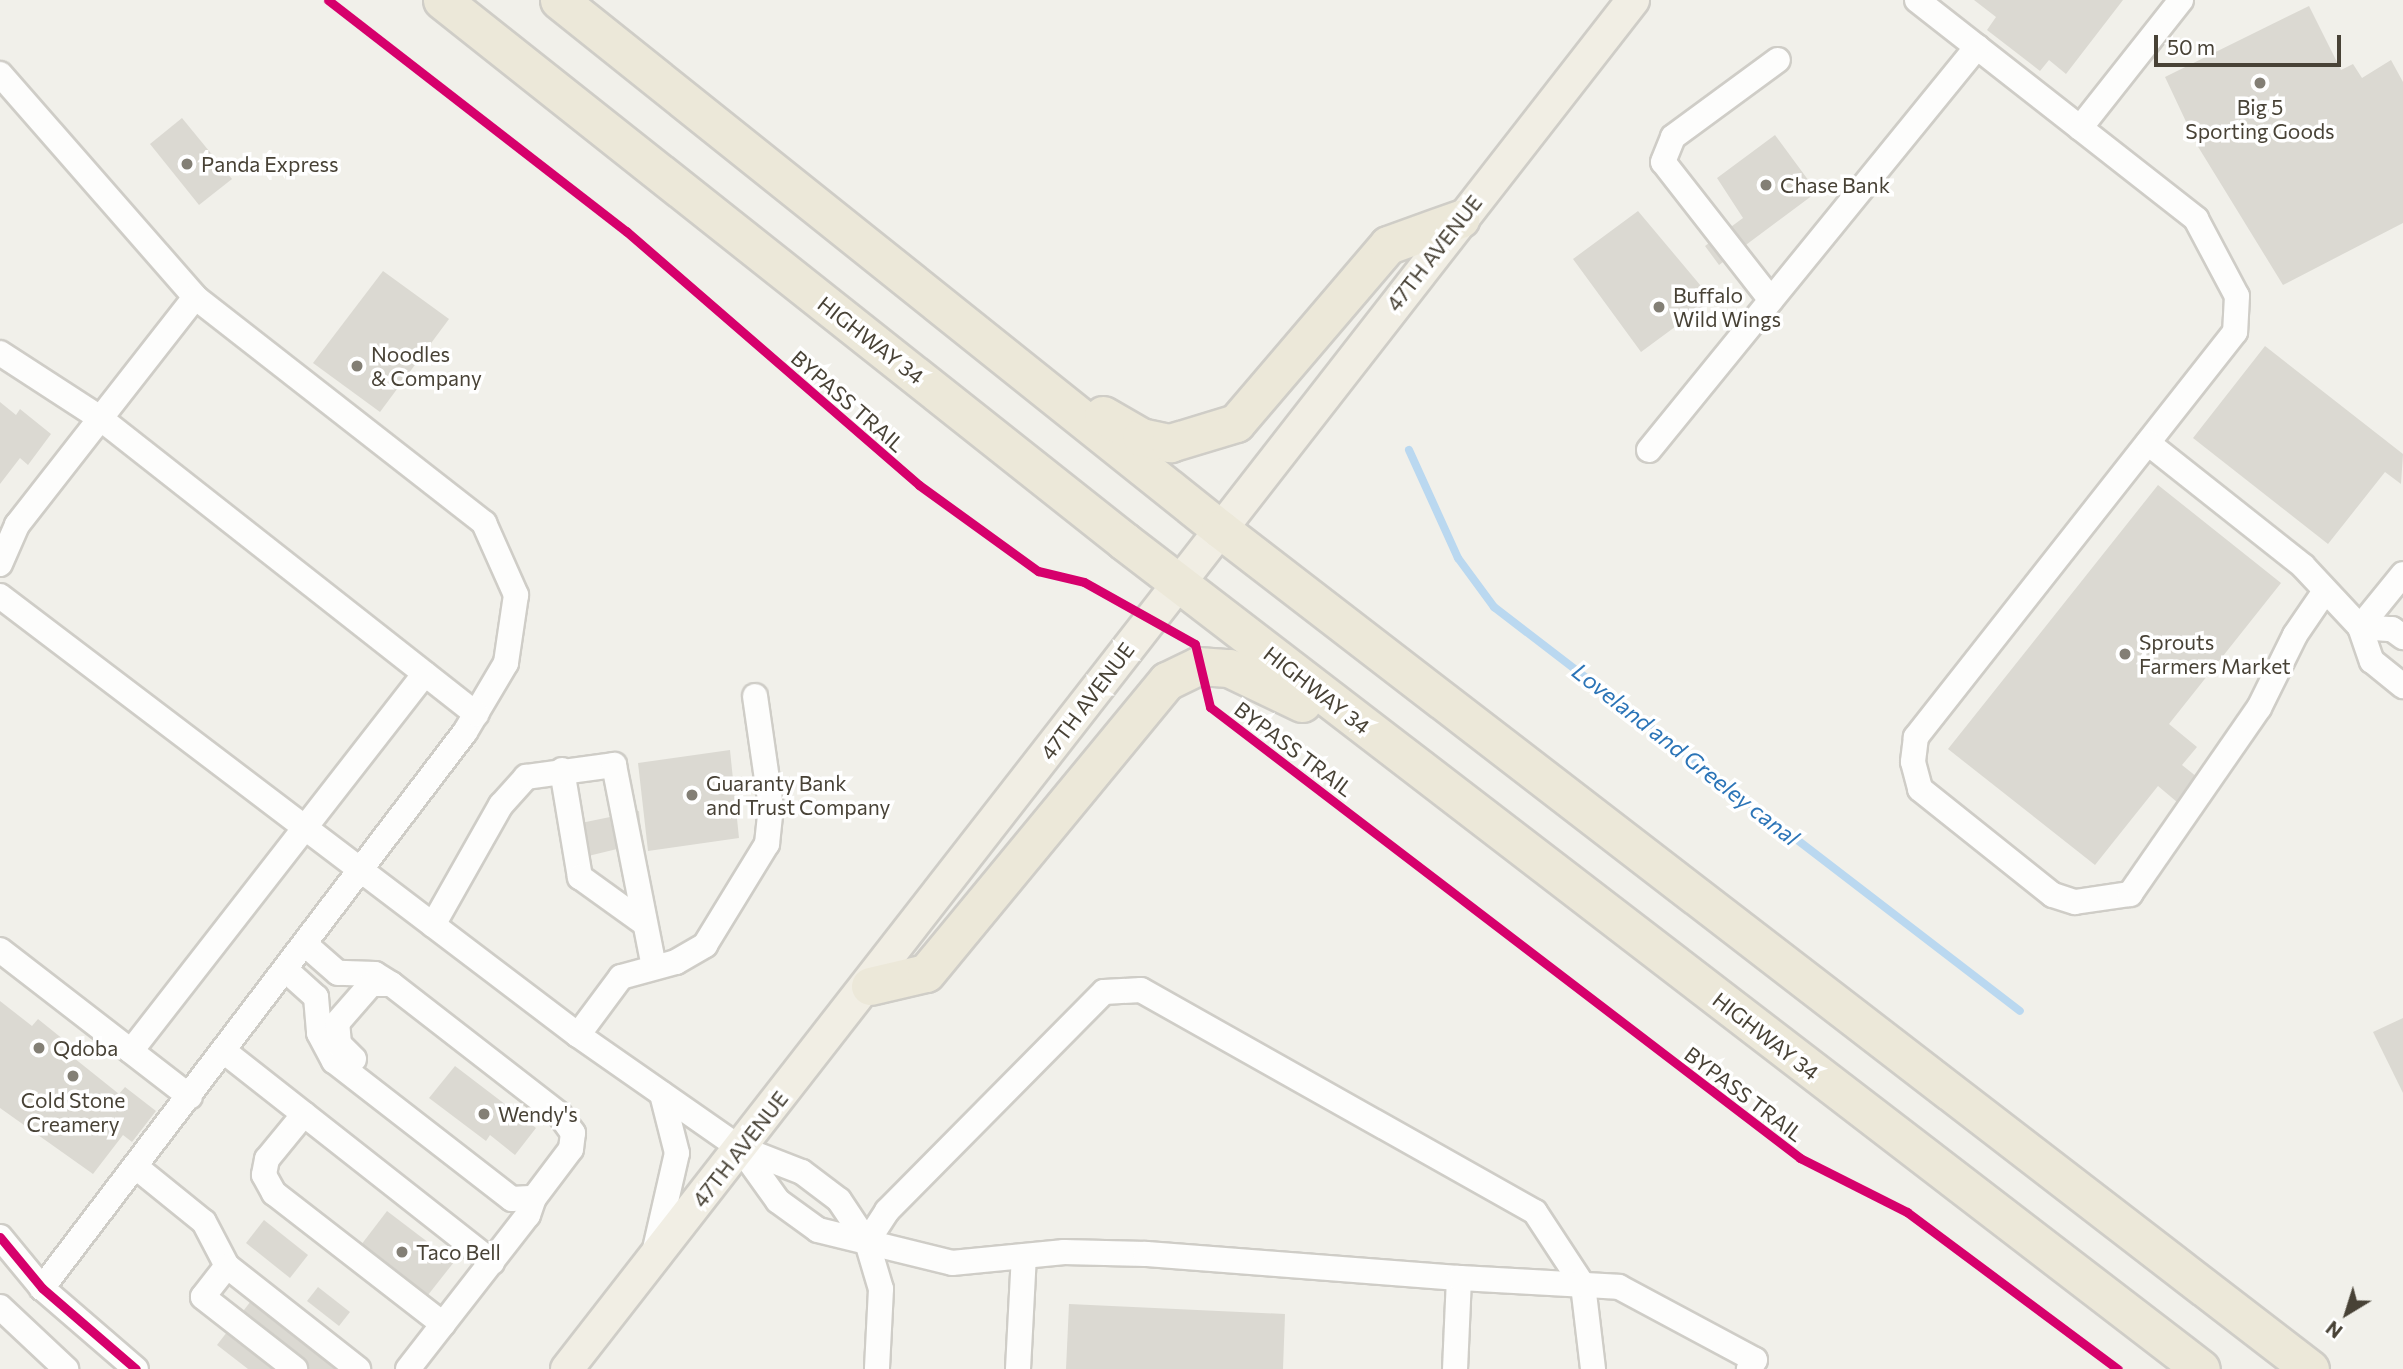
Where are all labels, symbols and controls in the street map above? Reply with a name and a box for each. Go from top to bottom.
scale bar [2158,21,2345,65]
text: 50 m [2167,34,2215,59]
marker: Big 5 Sporting Goods [2252,75,2268,91]
place label: Big 5 Sporting Goods [2185,94,2335,144]
place label: Panda Express [201,151,339,177]
marker: Panda Express [179,156,195,172]
place label: Chase Bank [1780,172,1890,198]
marker: Chase Bank [1758,177,1774,193]
street label: 47TH AVENUE [1381,190,1487,316]
place label: Buffalo Wild Wings [1673,282,1781,332]
street label: HIGHWAY 34 [813,291,929,389]
marker: Buffalo Wild Wings [1651,299,1667,315]
place label: Noodles & Company [371,341,482,391]
street label: BYPASS TRAIL [786,345,910,457]
marker: Noodles & Company [349,358,365,374]
place label: Sprouts Farmers Market [2139,629,2291,679]
street label: 47TH AVENUE [1035,638,1139,764]
street label: HIGHWAY 34 [1259,641,1375,739]
marker: Sprouts Farmers Market [2117,646,2133,662]
water label: Loveland and Greeley canal [1567,657,1805,851]
street label: BYPASS TRAIL [1230,696,1358,802]
place label: Guaranty Bank and Trust Company [706,770,890,820]
marker: Guaranty Bank and Trust Company [684,787,700,803]
street label: HIGHWAY 34 [1708,987,1824,1085]
place label: Qdoba [53,1035,118,1061]
marker: Qdoba [31,1040,47,1056]
street label: BYPASS TRAIL [1680,1041,1808,1147]
marker: Cold Stone Creamery [65,1068,81,1084]
street label: 47TH AVENUE [687,1086,793,1212]
place label: Cold Stone Creamery [21,1087,125,1137]
place label: Wendy's [498,1101,578,1127]
marker: Wendy's [476,1106,492,1122]
place label: Taco Bell [416,1239,501,1265]
marker: Taco Bell [394,1244,410,1260]
north arrow [2312,1278,2382,1348]
text: N [2321,1316,2346,1343]

